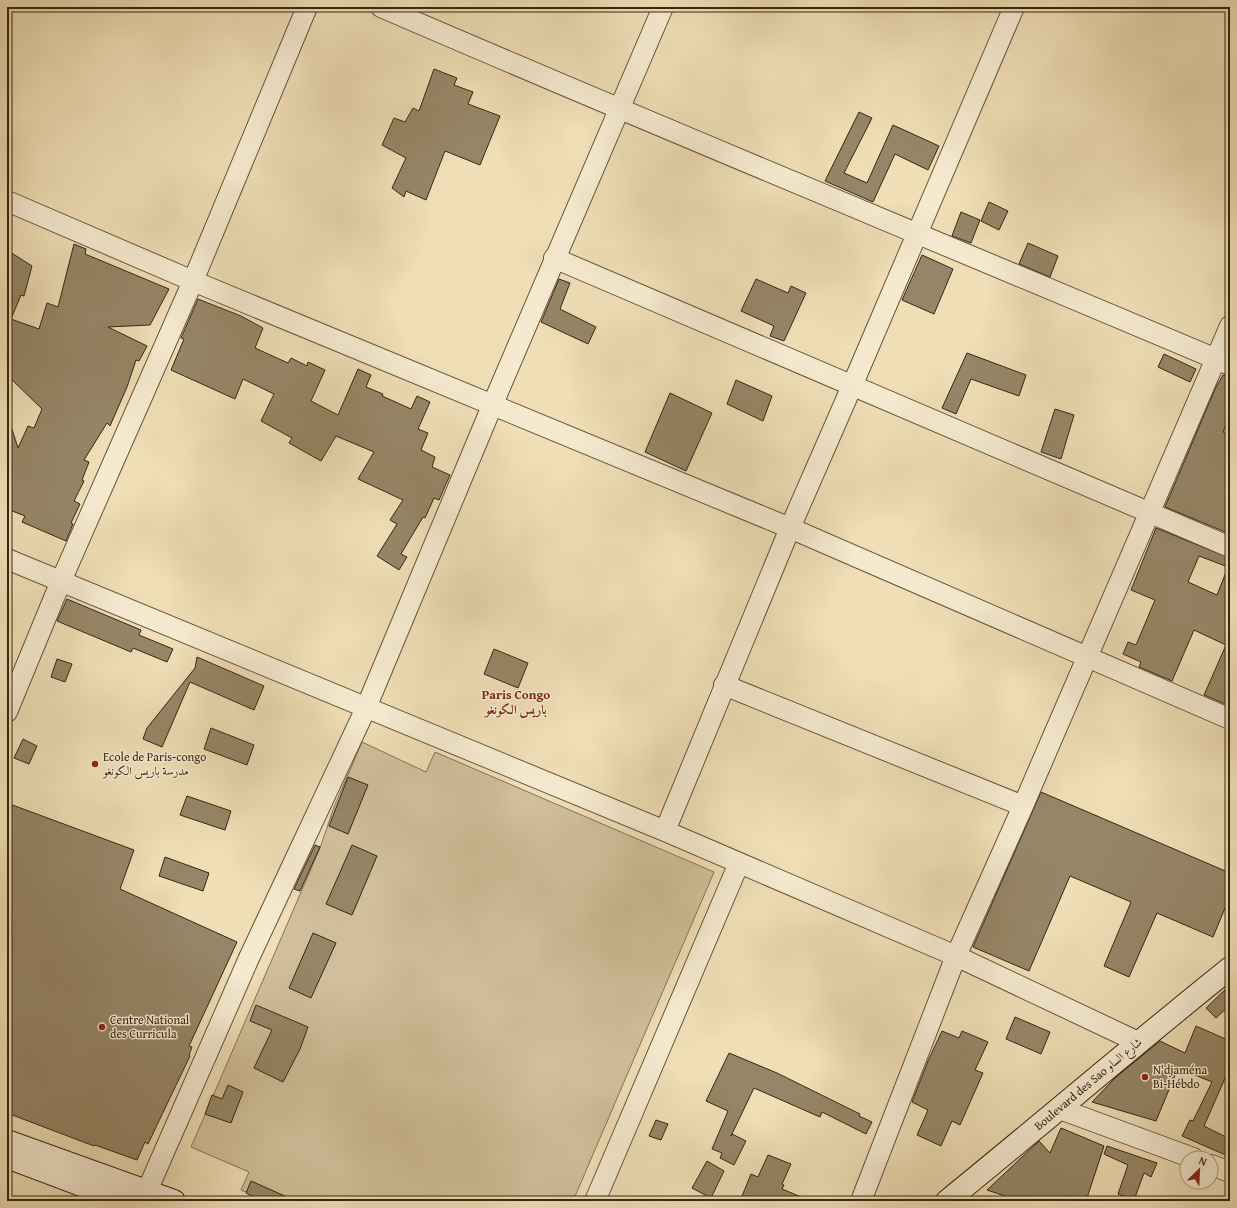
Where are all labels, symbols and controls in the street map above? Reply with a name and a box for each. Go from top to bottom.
district label: Paris Congo باريس الكونغو [482,685,550,719]
place label: Ecole de Paris-congo مدرسة باريس الكونغو [102,748,206,780]
marker: Ecole de Paris-congo مدرسة باريس الكونغو [90,759,100,769]
place label: Centre National des Curricula [110,1011,190,1042]
marker: Centre National des Curricula [97,1022,107,1032]
street label: Boulevard des Sao شارع الساو [1030,1033,1147,1136]
place label: N'djaména Bi-Hébdo [1153,1061,1207,1092]
marker: N'djaména Bi-Hébdo [1140,1072,1150,1082]
north arrow [1179,1150,1219,1190]
text: N [1196,1152,1210,1170]

